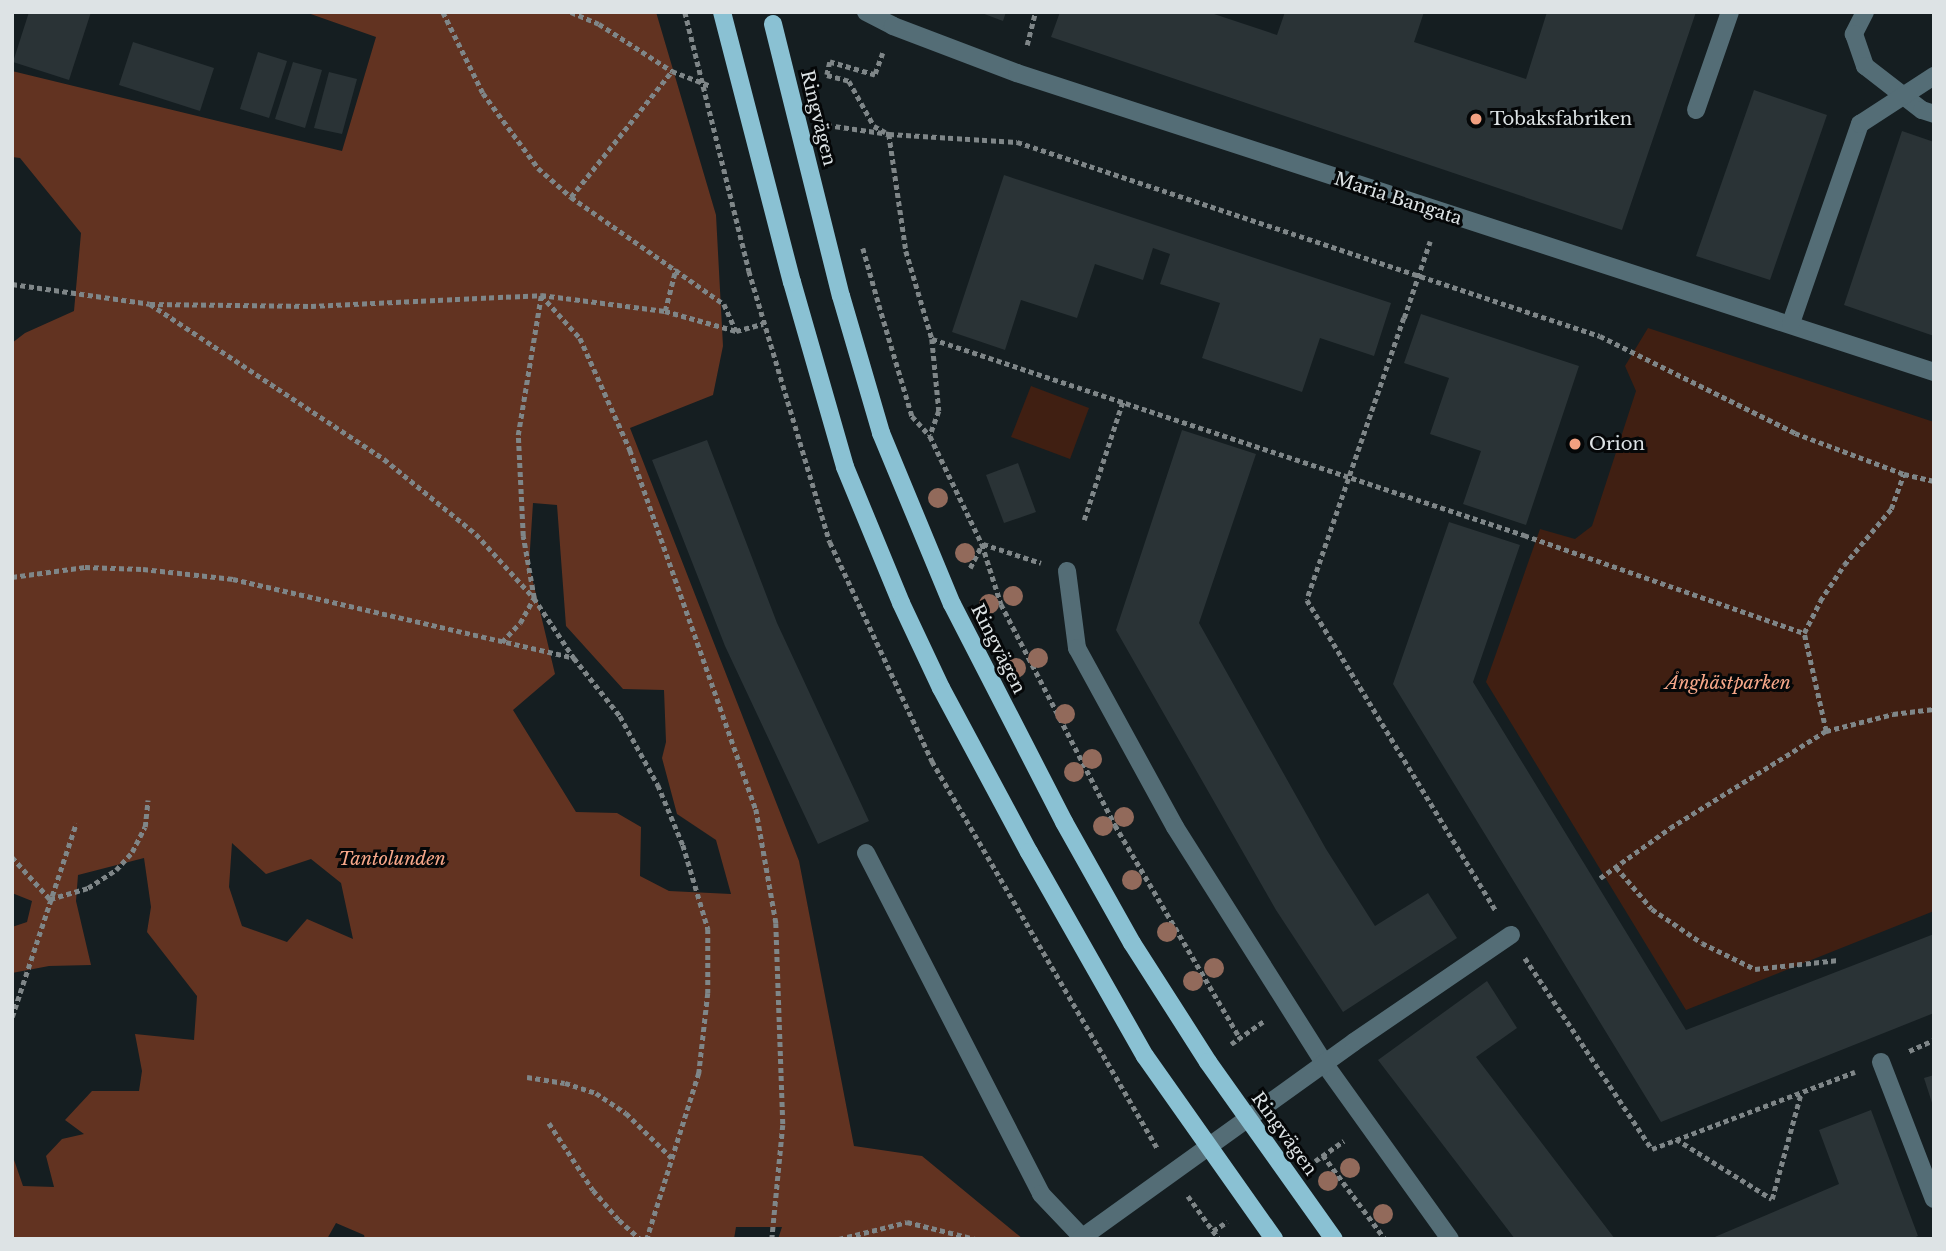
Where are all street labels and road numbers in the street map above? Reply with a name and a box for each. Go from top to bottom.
street label: Ringvägen [796,68,840,168]
street label: Maria Bangata [1331,168,1465,230]
street label: Ringvägen [966,601,1030,697]
street label: Ringvägen [1247,1088,1321,1180]

